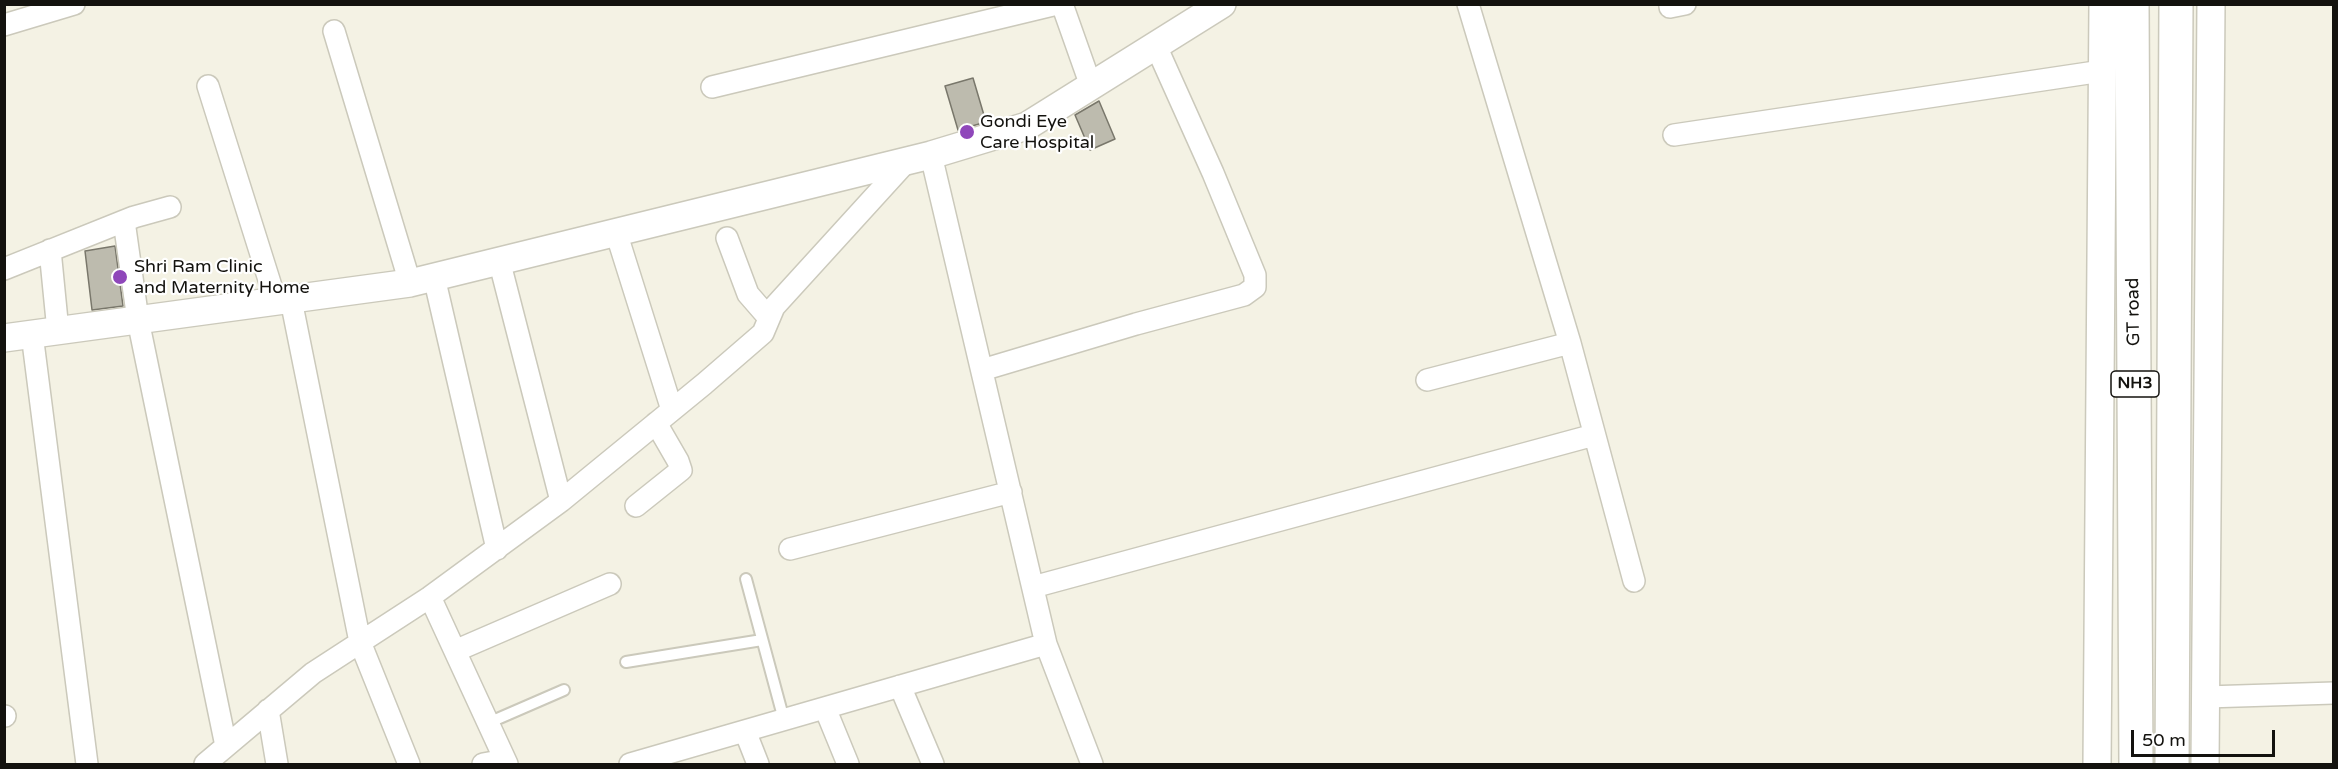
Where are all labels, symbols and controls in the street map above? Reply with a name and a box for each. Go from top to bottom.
place label: Gondi Eye Care Hospital [980,111,1094,154]
marker: Gondi Eye Care Hospital [958,123,976,141]
place label: Shri Ram Clinic and Maternity Home [134,256,310,298]
marker: Shri Ram Clinic and Maternity Home [111,268,129,286]
street label: GT road [2123,278,2145,346]
road number: NH3 [2111,371,2159,397]
scale bar [2134,718,2278,756]
text: 50 m [2142,729,2186,751]

